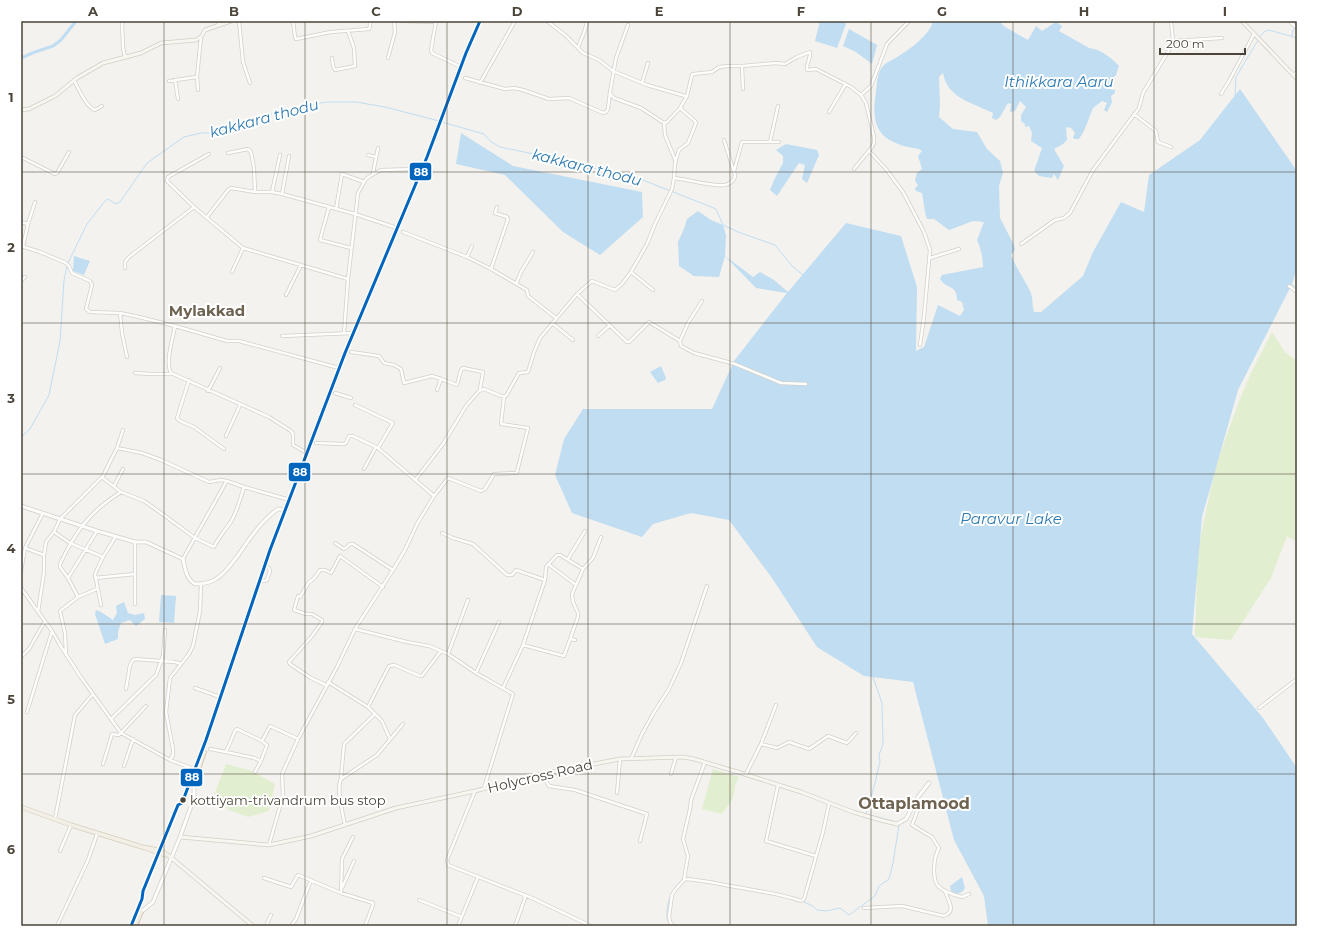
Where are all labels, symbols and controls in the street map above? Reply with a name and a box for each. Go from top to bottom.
text: A [87,3,99,19]
text: B [229,3,239,19]
text: C [371,3,381,19]
text: D [512,3,523,19]
text: E [655,3,664,19]
text: F [797,3,805,19]
text: G [937,3,947,19]
text: H [1079,3,1089,19]
text: I [1223,3,1227,19]
scale bar [1160,30,1245,56]
text: 200 m [1166,36,1205,51]
water label: Ithikkara Aaru [1004,72,1114,91]
text: 1 [8,89,14,105]
water label: kakkara thodu [207,94,321,142]
water label: kakkara thodu [530,144,644,190]
line badge: 88 [409,162,432,181]
text: 88 [414,165,428,179]
text: 2 [7,239,15,255]
district label: Mylakkad [169,301,245,320]
text: 3 [6,390,15,406]
line badge: 88 [288,462,311,482]
text: 88 [293,465,307,479]
water label: Paravur Lake [960,509,1062,528]
text: 4 [7,540,16,556]
text: 5 [7,691,15,707]
street label: Holycross Road [486,755,594,797]
line badge: 88 [180,768,203,787]
text: 88 [185,770,199,784]
place label: kottiyam-trivandrum bus stop [190,792,386,808]
district label: Ottaplamood [858,794,970,813]
marker: kottiyam-trivandrum bus stop [178,795,188,805]
text: 6 [7,841,16,857]

